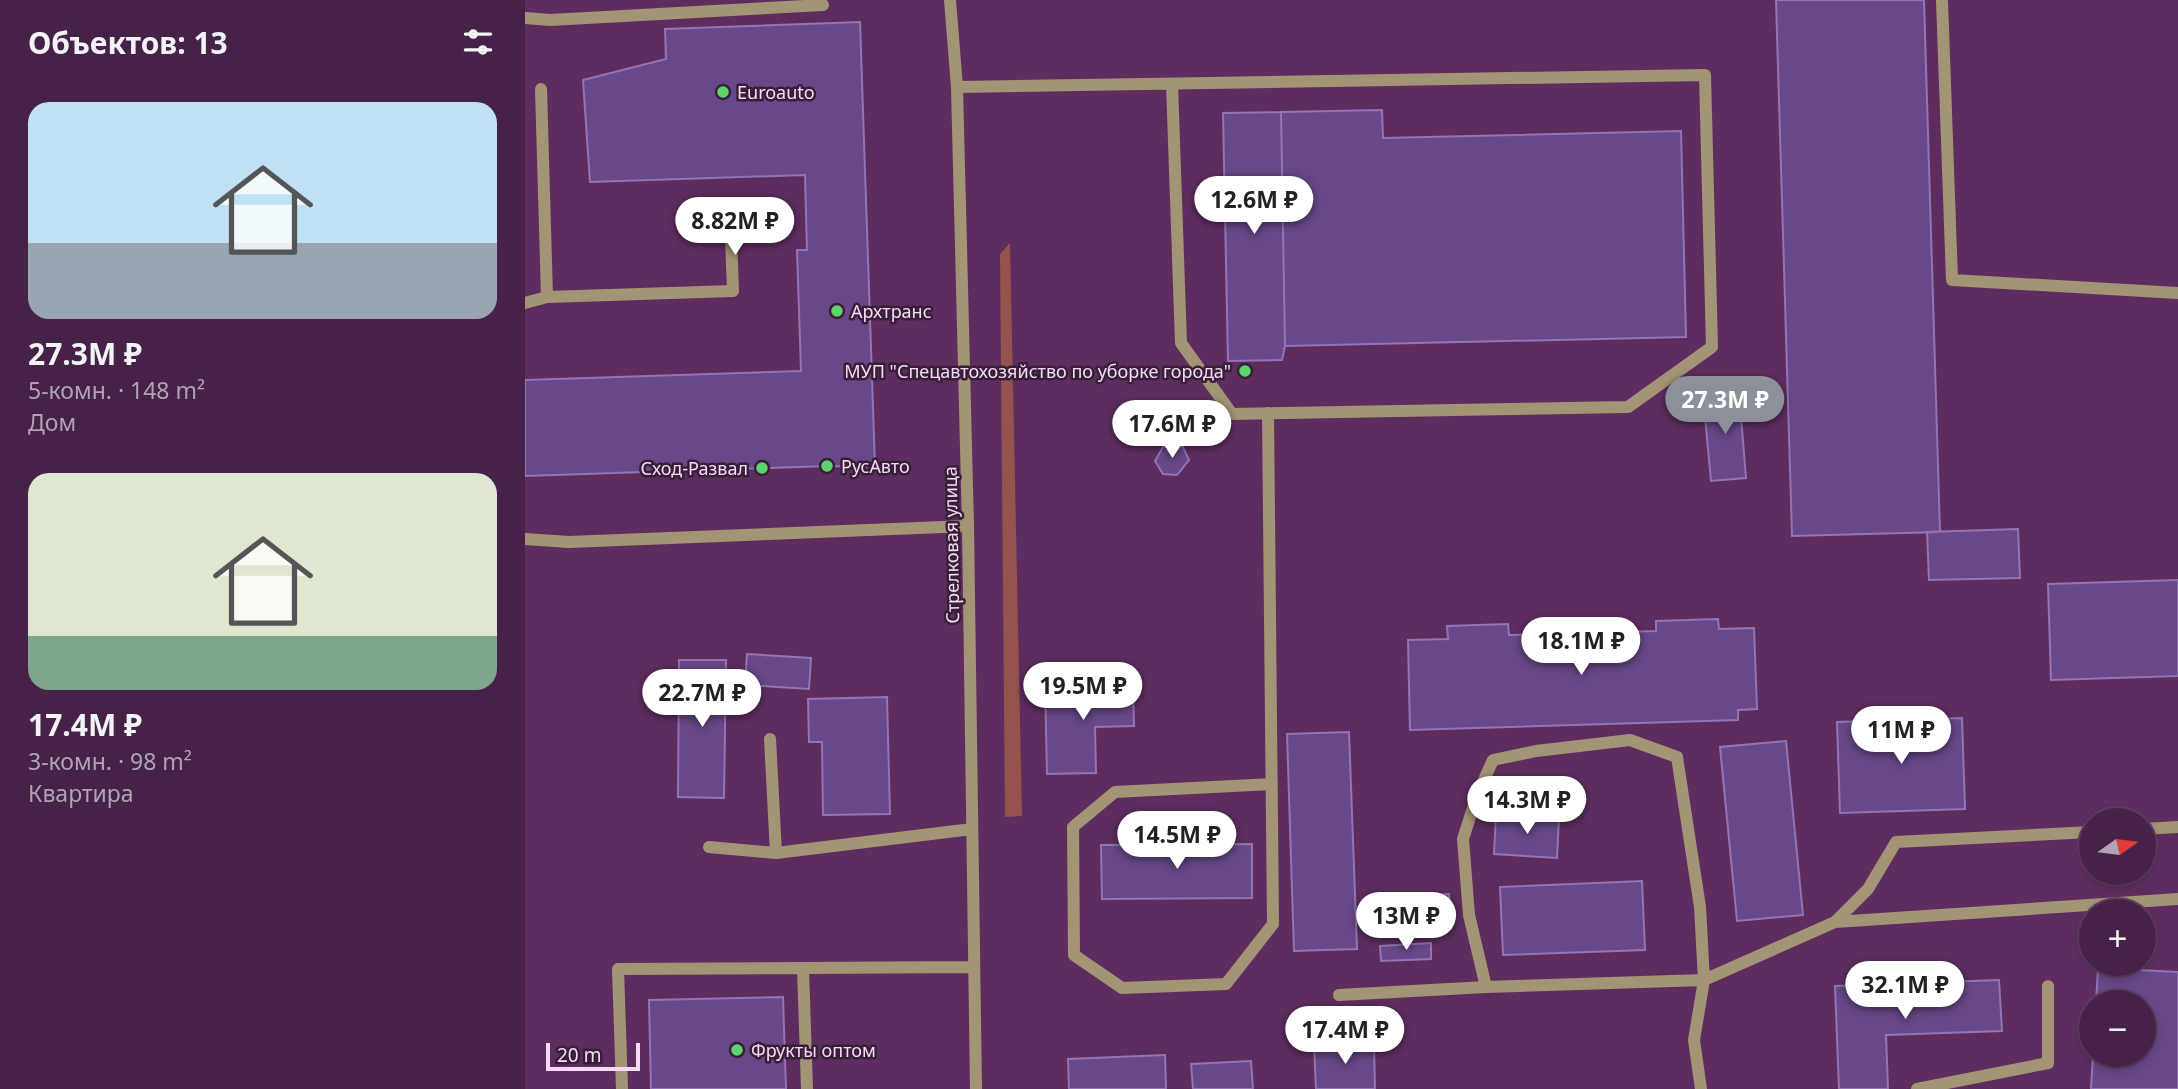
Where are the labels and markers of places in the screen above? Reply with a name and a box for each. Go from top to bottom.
place label: Euroauto [737,80,815,104]
marker: Euroauto [715,84,731,100]
pin: 12.6M ₽ [1189,176,1319,236]
pin: 8.82M ₽ [670,198,800,257]
place label: Архтранс [851,299,932,323]
marker: Архтранс [829,303,845,319]
place label: МУП "Спецавтохозяйство по уборке города" [844,359,1231,383]
marker: МУП "Спецавтохозяйство по уборке города" [1237,363,1253,379]
pin: 27.3M ₽ [1660,376,1790,436]
pin: 17.6M ₽ [1107,400,1237,460]
place label: РусАвто [841,454,910,478]
place label: Сход-Развал [640,456,748,480]
marker: РусАвто [819,458,835,474]
marker: Сход-Развал [754,460,770,476]
pin: 18.1M ₽ [1516,618,1646,677]
pin: 19.5M ₽ [1018,662,1148,722]
pin: 22.7M ₽ [637,670,767,729]
pin: 11M ₽ [1852,706,1950,766]
pin: 14.3M ₽ [1462,776,1592,836]
pin: 14.5M ₽ [1112,812,1242,871]
pin: 13M ₽ [1357,892,1455,952]
pin: 32.1M ₽ [1840,962,1970,1021]
pin: 17.4M ₽ [1280,1006,1410,1066]
place label: Фрукты оптом [751,1038,876,1062]
marker: Фрукты оптом [729,1042,745,1058]

